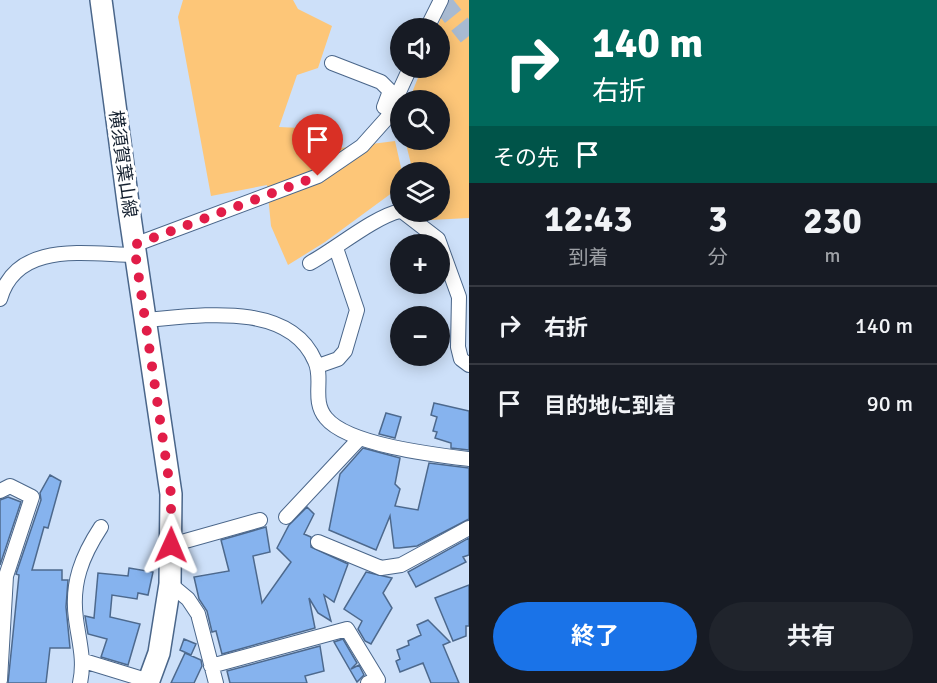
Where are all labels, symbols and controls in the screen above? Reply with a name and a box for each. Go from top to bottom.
map controls [390,18,450,366]
button: sound [390,18,450,78]
text: 140 m [592,18,703,69]
icon: right [493,24,571,102]
text: 右折 [592,75,646,108]
button: search [390,90,450,150]
street label: 横須賀葉山線 [105,109,141,219]
pin [292,114,343,176]
icon: arrive [301,123,334,156]
icon: arrive [571,138,604,171]
text: その先 [493,144,559,171]
button: layers [390,162,450,222]
text: 12:43 [544,197,633,242]
text: 3 [708,197,728,242]
text: 230 [803,199,862,244]
button: + [390,234,450,294]
text: m [825,243,840,268]
text: 到着 [569,245,609,270]
text: 分 [708,245,728,270]
button: − [390,306,450,366]
icon: right [493,309,526,342]
text: 140 m [855,312,913,339]
text: 右折 [544,314,588,341]
icon: arrive [493,387,526,420]
text: 90 m [867,390,913,417]
text: 目的地に到着 [544,392,676,419]
position arrow [139,513,203,577]
button: 終了 [493,602,697,671]
button: 共有 [709,602,913,671]

